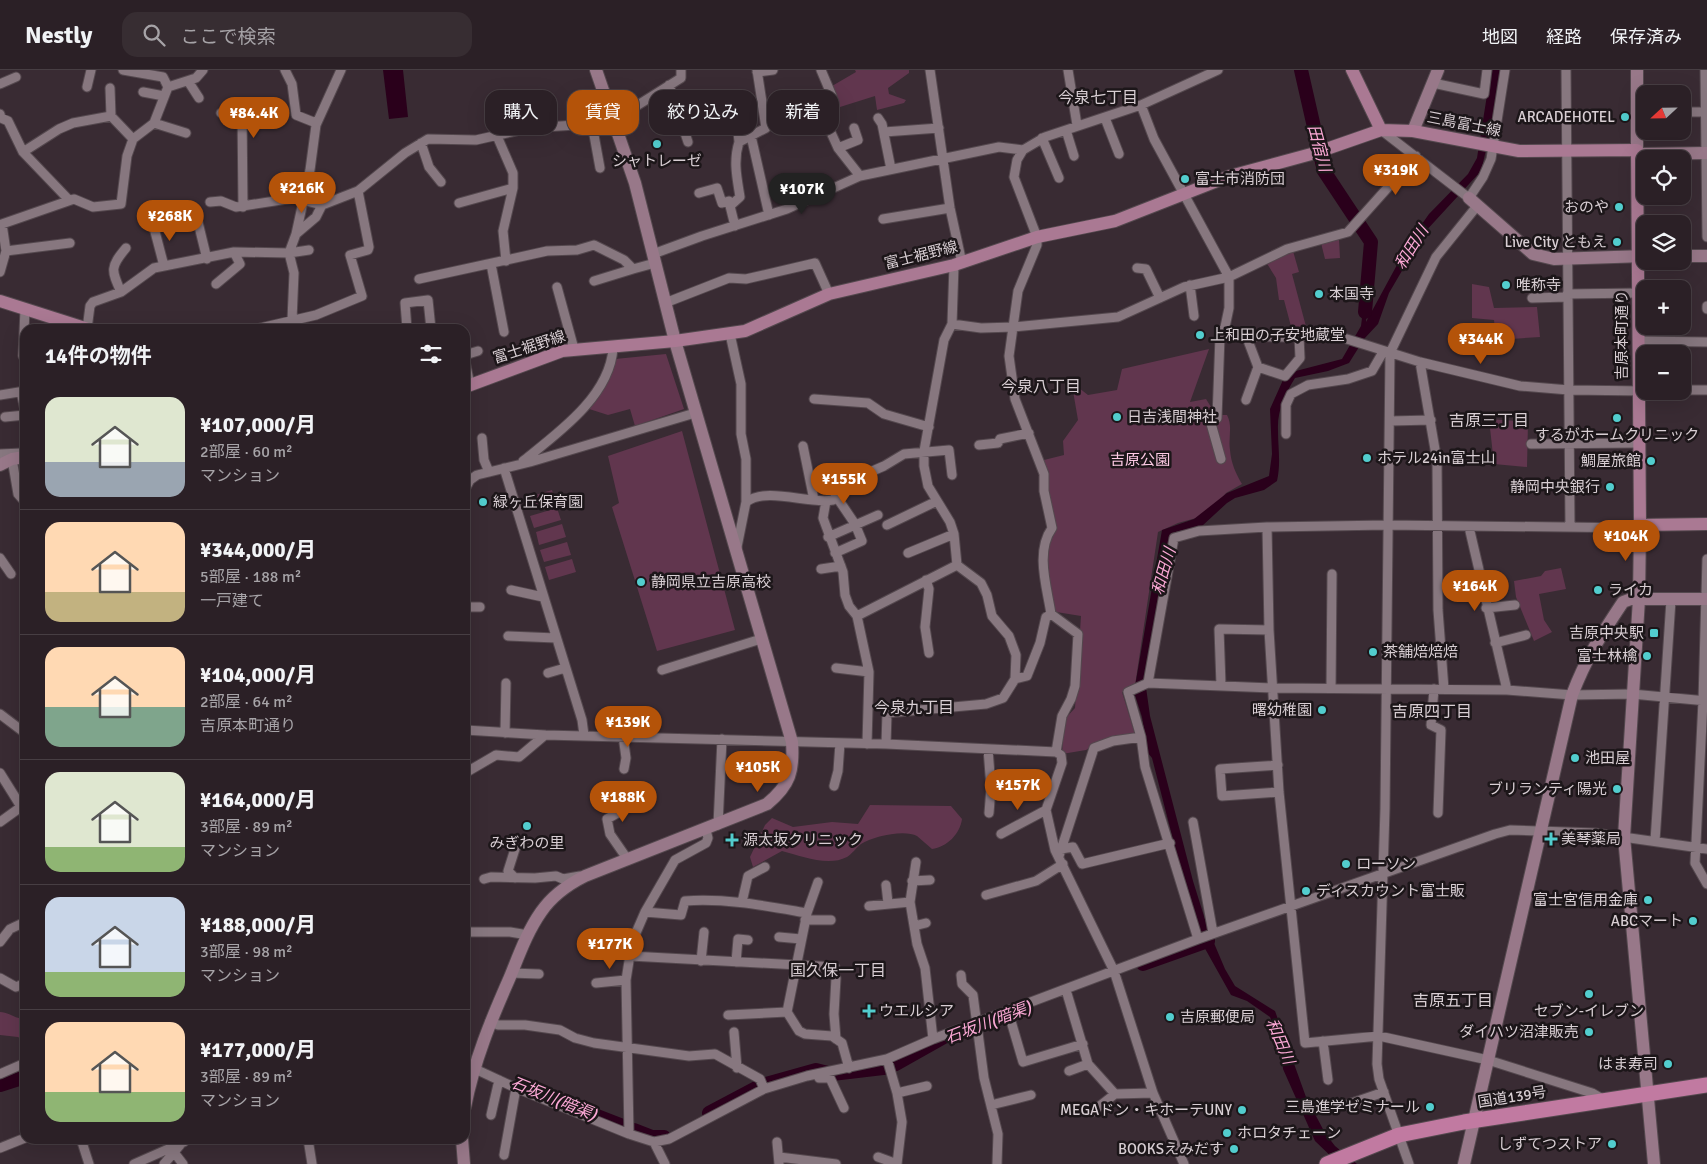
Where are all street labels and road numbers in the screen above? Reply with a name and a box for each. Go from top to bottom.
street label: 三島富士線 [1425,108,1503,140]
street label: 富士裾野線 [882,237,960,273]
street label: 吉原本町通り [1613,290,1631,380]
street label: 富士裾野線 [491,327,567,367]
street label: 国道139号 [1476,1083,1548,1111]

